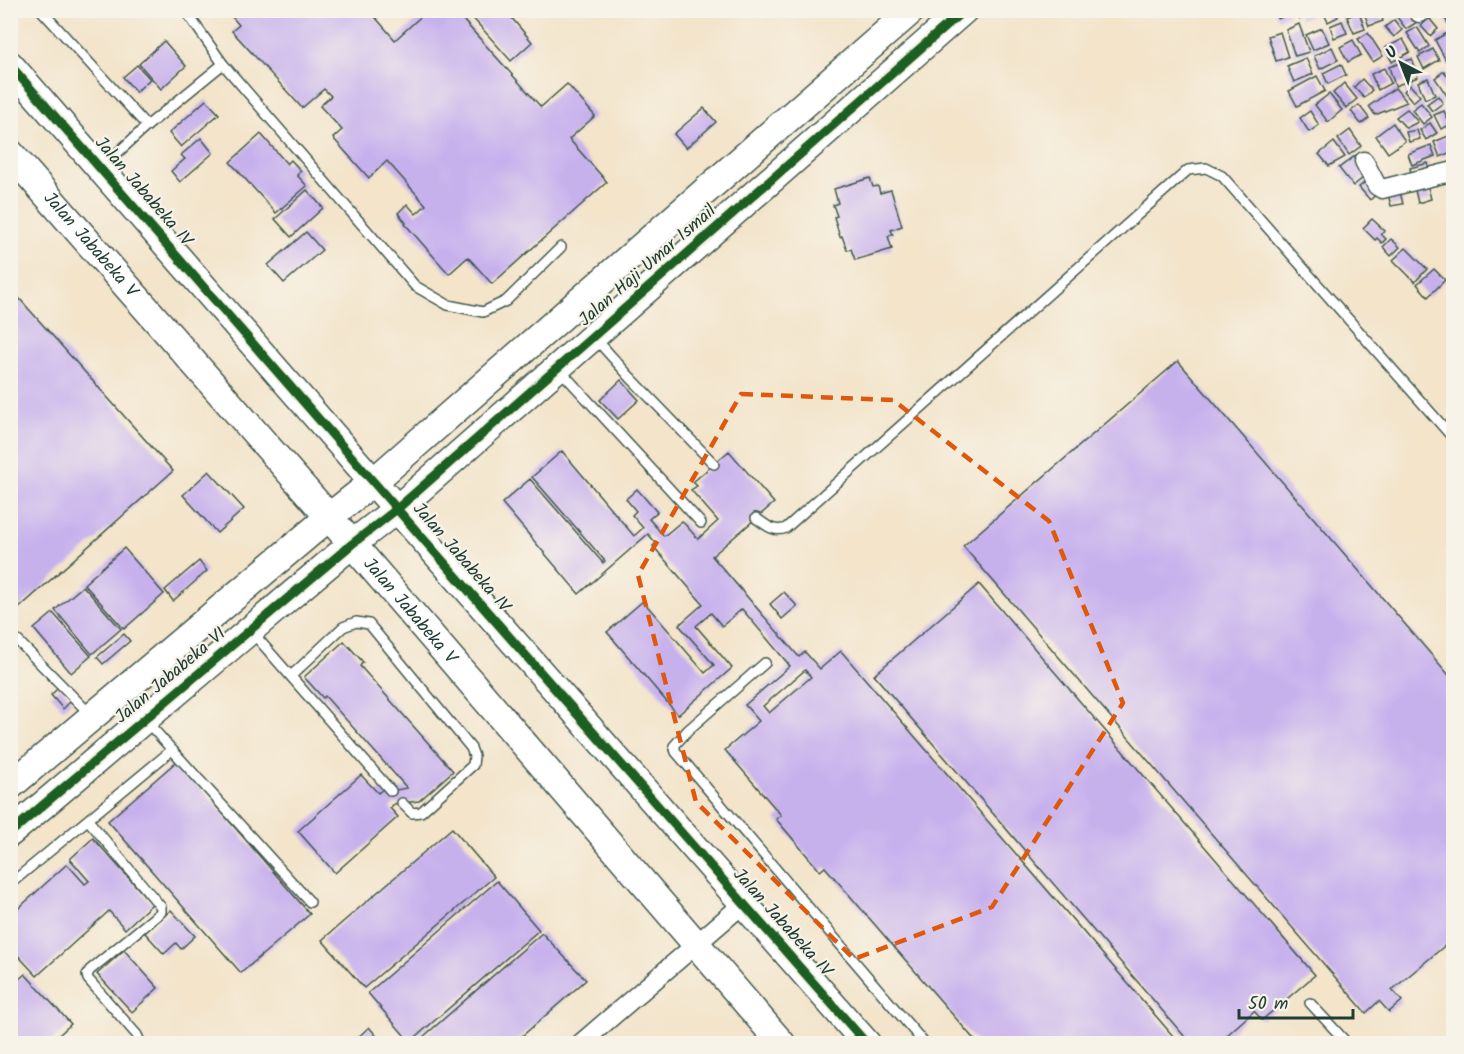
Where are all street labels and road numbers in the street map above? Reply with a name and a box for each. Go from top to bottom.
street label: Jalan Jababeka IV [87,130,200,255]
street label: Jalan Jababeka V [36,185,146,305]
street label: Jalan Haji Umar Ismail [573,197,724,334]
street label: Jalan Jababeka IV [405,496,518,621]
street label: Jalan Jababeka V [356,551,465,672]
street label: Jalan Jababeka VI [109,621,233,731]
street label: Jalan Jababeka IV [725,862,840,985]

